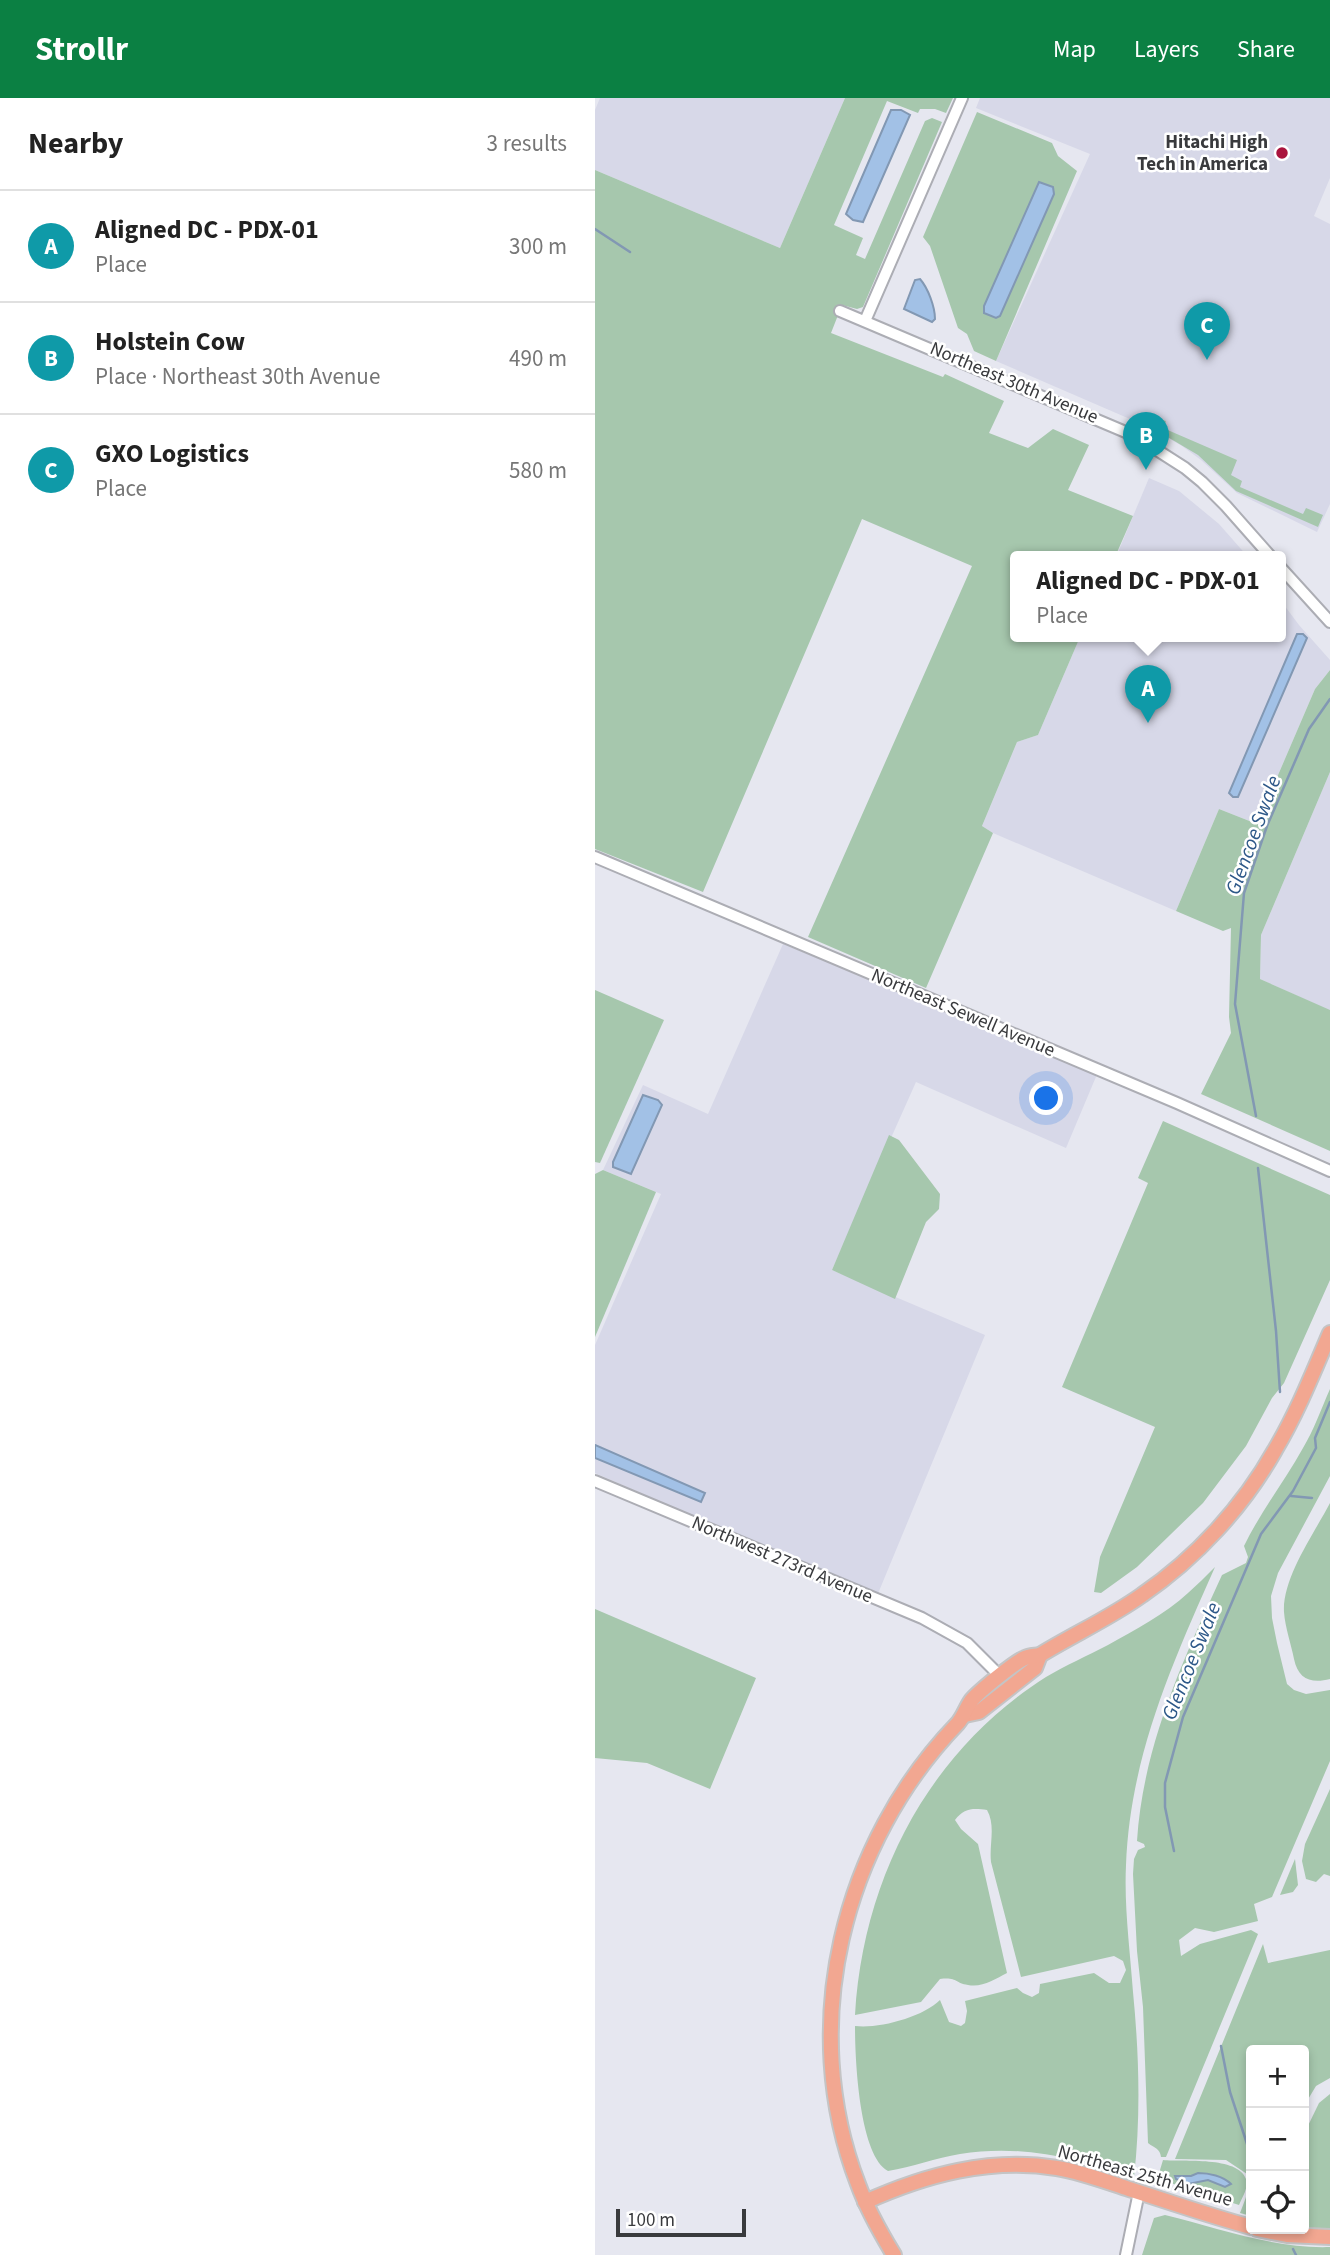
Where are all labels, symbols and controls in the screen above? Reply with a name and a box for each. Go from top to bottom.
text: Strollr [35,26,128,73]
text: Map [1053,32,1096,67]
text: Layers [1134,32,1199,67]
text: Share [1237,32,1295,67]
text: Nearby [28,122,123,165]
text: 3 results [487,127,567,160]
place label: Hitachi High Tech in America [1137,129,1268,178]
marker: Hitachi High Tech in America [1274,145,1290,161]
text: Aligned DC - PDX-01 [95,211,319,248]
text: A [44,230,58,263]
text: 300 m [509,230,567,263]
text: Place [95,248,147,281]
pin: C [1184,302,1230,360]
text: Holstein Cow [95,323,245,360]
street label: Northeast 30th Avenue [926,335,1102,431]
text: B [44,342,58,375]
text: 490 m [509,342,567,375]
text: Place · Northeast 30th Avenue [95,360,380,393]
pin: B [1123,412,1169,470]
text: GXO Logistics [95,435,249,472]
text: C [44,454,58,487]
text: 580 m [509,454,567,487]
text: Place [95,472,147,505]
popup [1010,551,1286,642]
text: Aligned DC - PDX-01 [1036,562,1260,599]
text: Place [1036,599,1088,632]
pin: A [1125,665,1171,723]
water label: Glencoe Swale [1218,771,1288,899]
street label: Northeast Sewell Avenue [867,962,1059,1064]
your location [1029,1081,1063,1115]
street label: Northwest 273rd Avenue [687,1510,877,1610]
water label: Glencoe Swale [1154,1598,1228,1724]
map controls [1246,2045,1309,2234]
button: + [1246,2045,1309,2108]
button: − [1246,2108,1309,2171]
street label: Northeast 25th Avenue [1055,2138,1235,2214]
button: locate [1246,2171,1309,2234]
scale bar [616,2206,745,2238]
text: 100 m [627,2207,675,2234]

